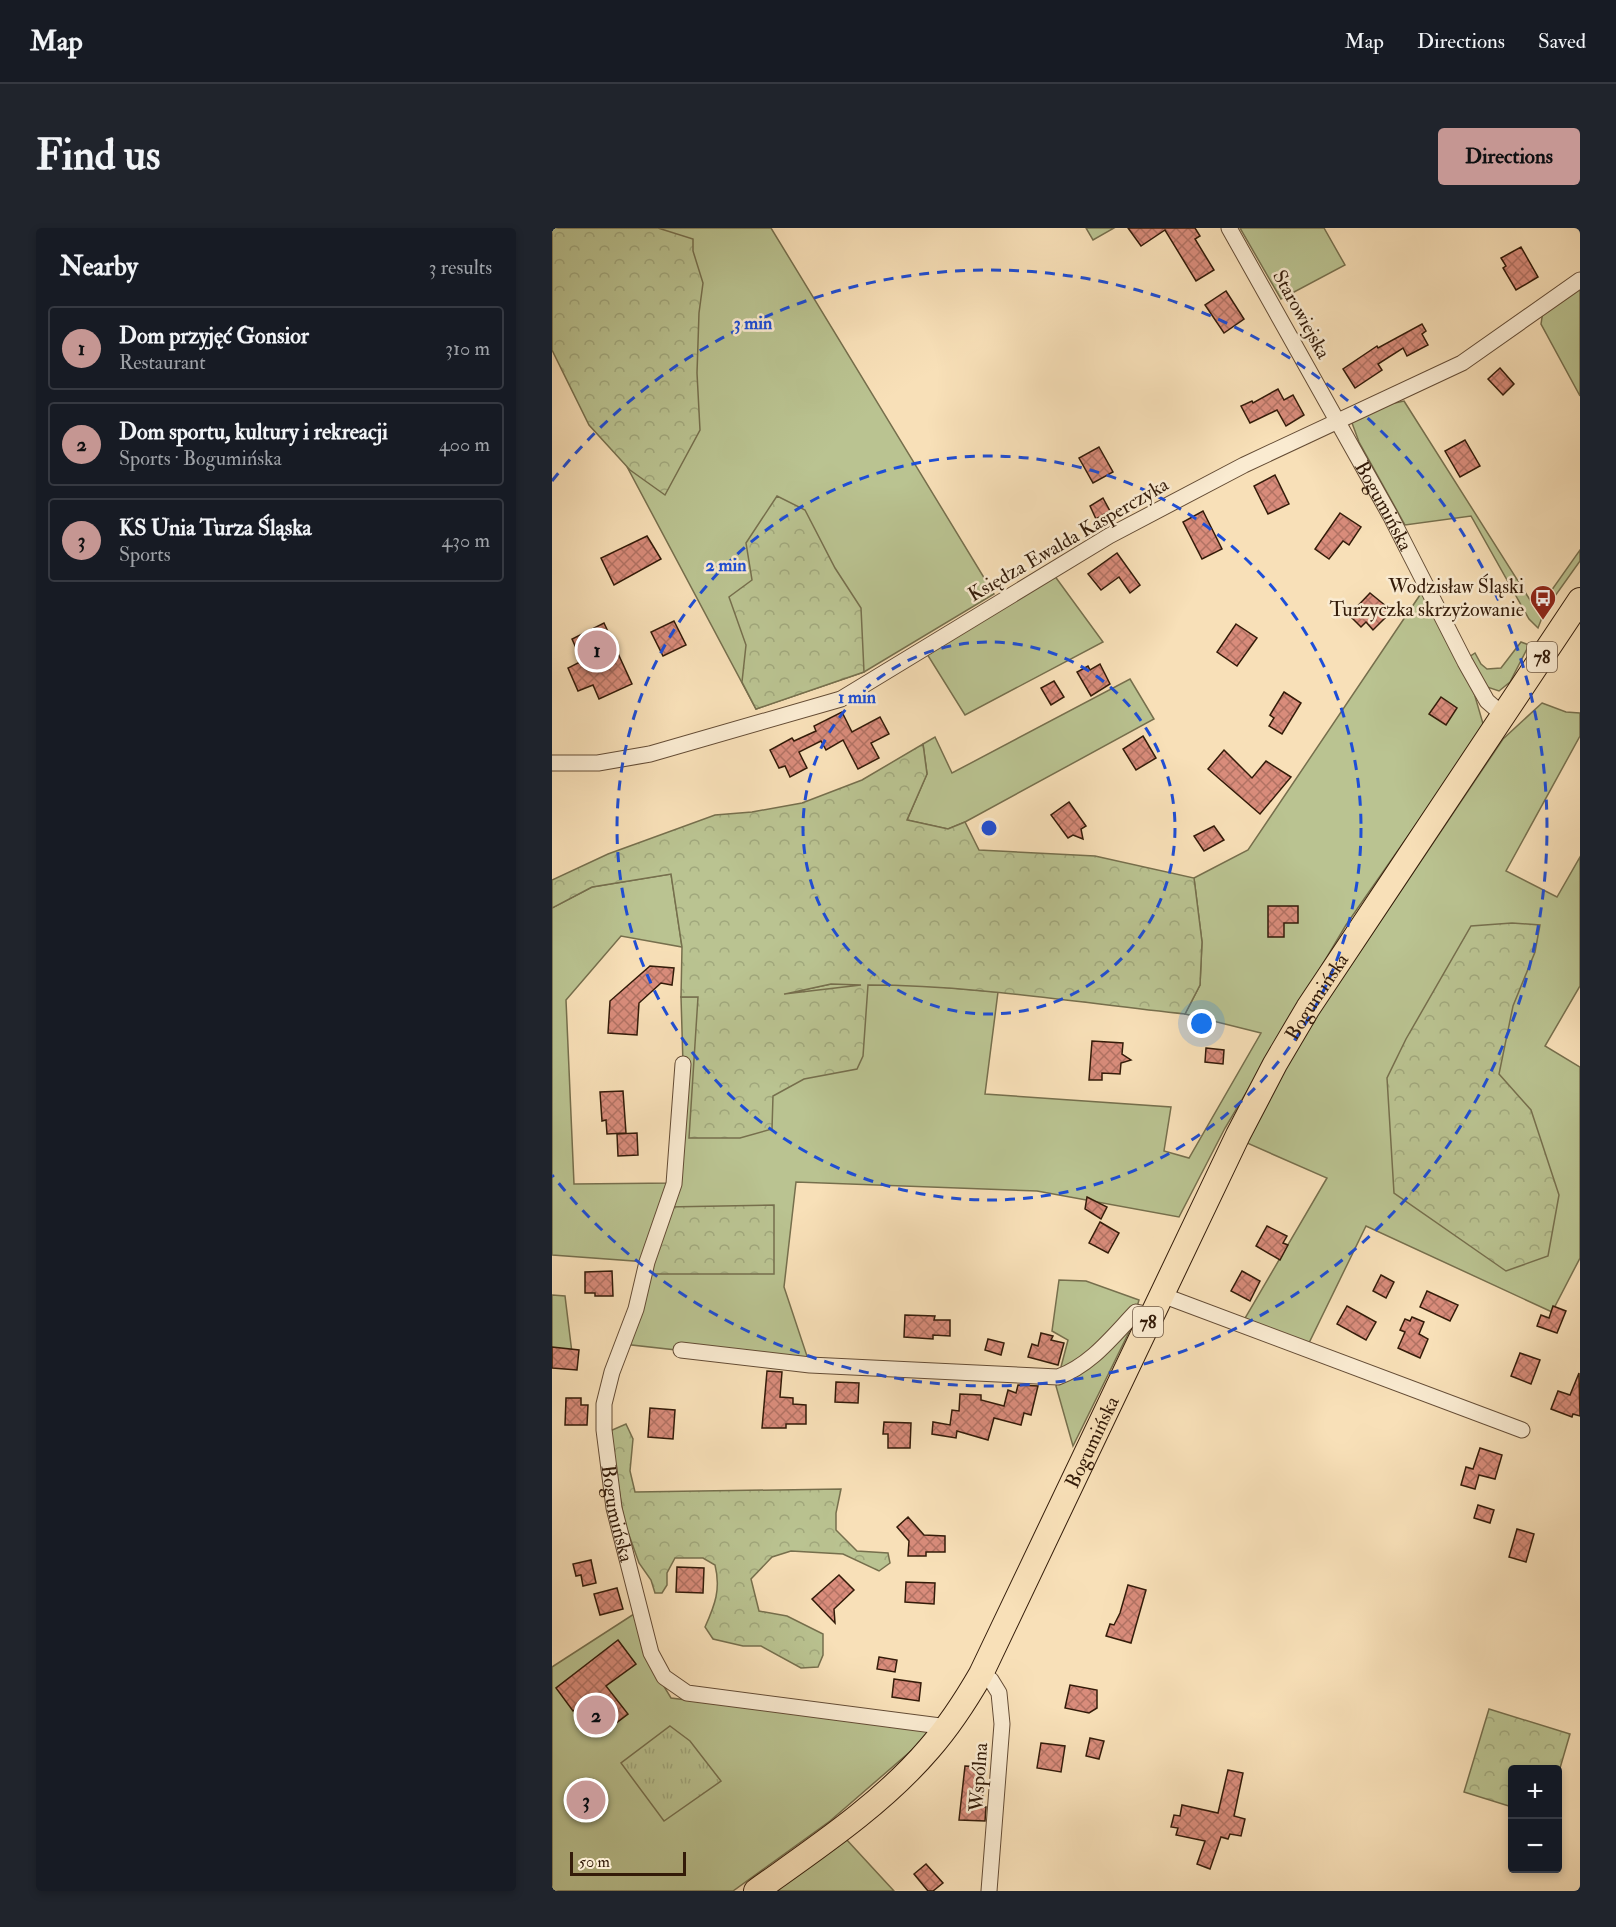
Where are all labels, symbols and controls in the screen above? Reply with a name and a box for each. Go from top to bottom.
text: Map [30,24,83,59]
text: Map [1344,28,1384,55]
text: Directions [1417,28,1505,55]
text: Saved [1538,28,1586,55]
button: Directions [1438,128,1580,185]
text: Find us [36,130,160,182]
text: Nearby [60,251,138,283]
text: 3 results [429,255,492,280]
street label: Starowiejska [1267,265,1337,364]
text: 3 min [734,312,773,335]
text: Dom przyjęć Gonsior [119,322,309,350]
text: 1 [78,336,85,361]
text: 310 m [445,336,490,361]
text: Restaurant [119,350,206,375]
text: Dom sportu, kultury i rekreacji [119,418,388,446]
text: 2 [76,432,87,457]
text: 400 m [439,432,490,457]
text: Sports · Bogumińska [119,446,282,471]
street label: Bogumińska [1349,456,1418,556]
street label: Księdza Ewalda Kasperczyka [964,471,1174,608]
text: KS Unia Turza Śląska [119,514,312,542]
text: 3 [78,528,85,553]
text: 430 m [442,528,490,553]
text: Sports [119,542,171,567]
text: 2 min [706,554,747,577]
place label: Wodzisław Śląski Turzyczka skrzyżowanie [1330,573,1524,622]
bus stop icon: Wodzisław Śląski Turzyczka skrzyżowanie [1528,583,1558,621]
pin: 1 [578,628,616,672]
road number: 78 [1527,642,1557,672]
text: 1 min [838,686,877,709]
centre of rings [979,818,999,838]
street label: Bogumińska [1280,948,1354,1045]
your location [1187,1009,1216,1038]
road number: 78 [1133,1307,1163,1337]
street label: Bogumińska [1060,1391,1125,1492]
street label: Bogumińska [596,1463,639,1565]
pin: 2 [576,1692,615,1738]
street label: Wspólna [964,1741,994,1813]
map controls [1508,1765,1562,1873]
button: + [1508,1765,1562,1819]
pin: 3 [567,1778,606,1822]
button: − [1508,1819,1562,1873]
scale bar [570,1849,686,1876]
text: 50 m [579,1852,610,1872]

